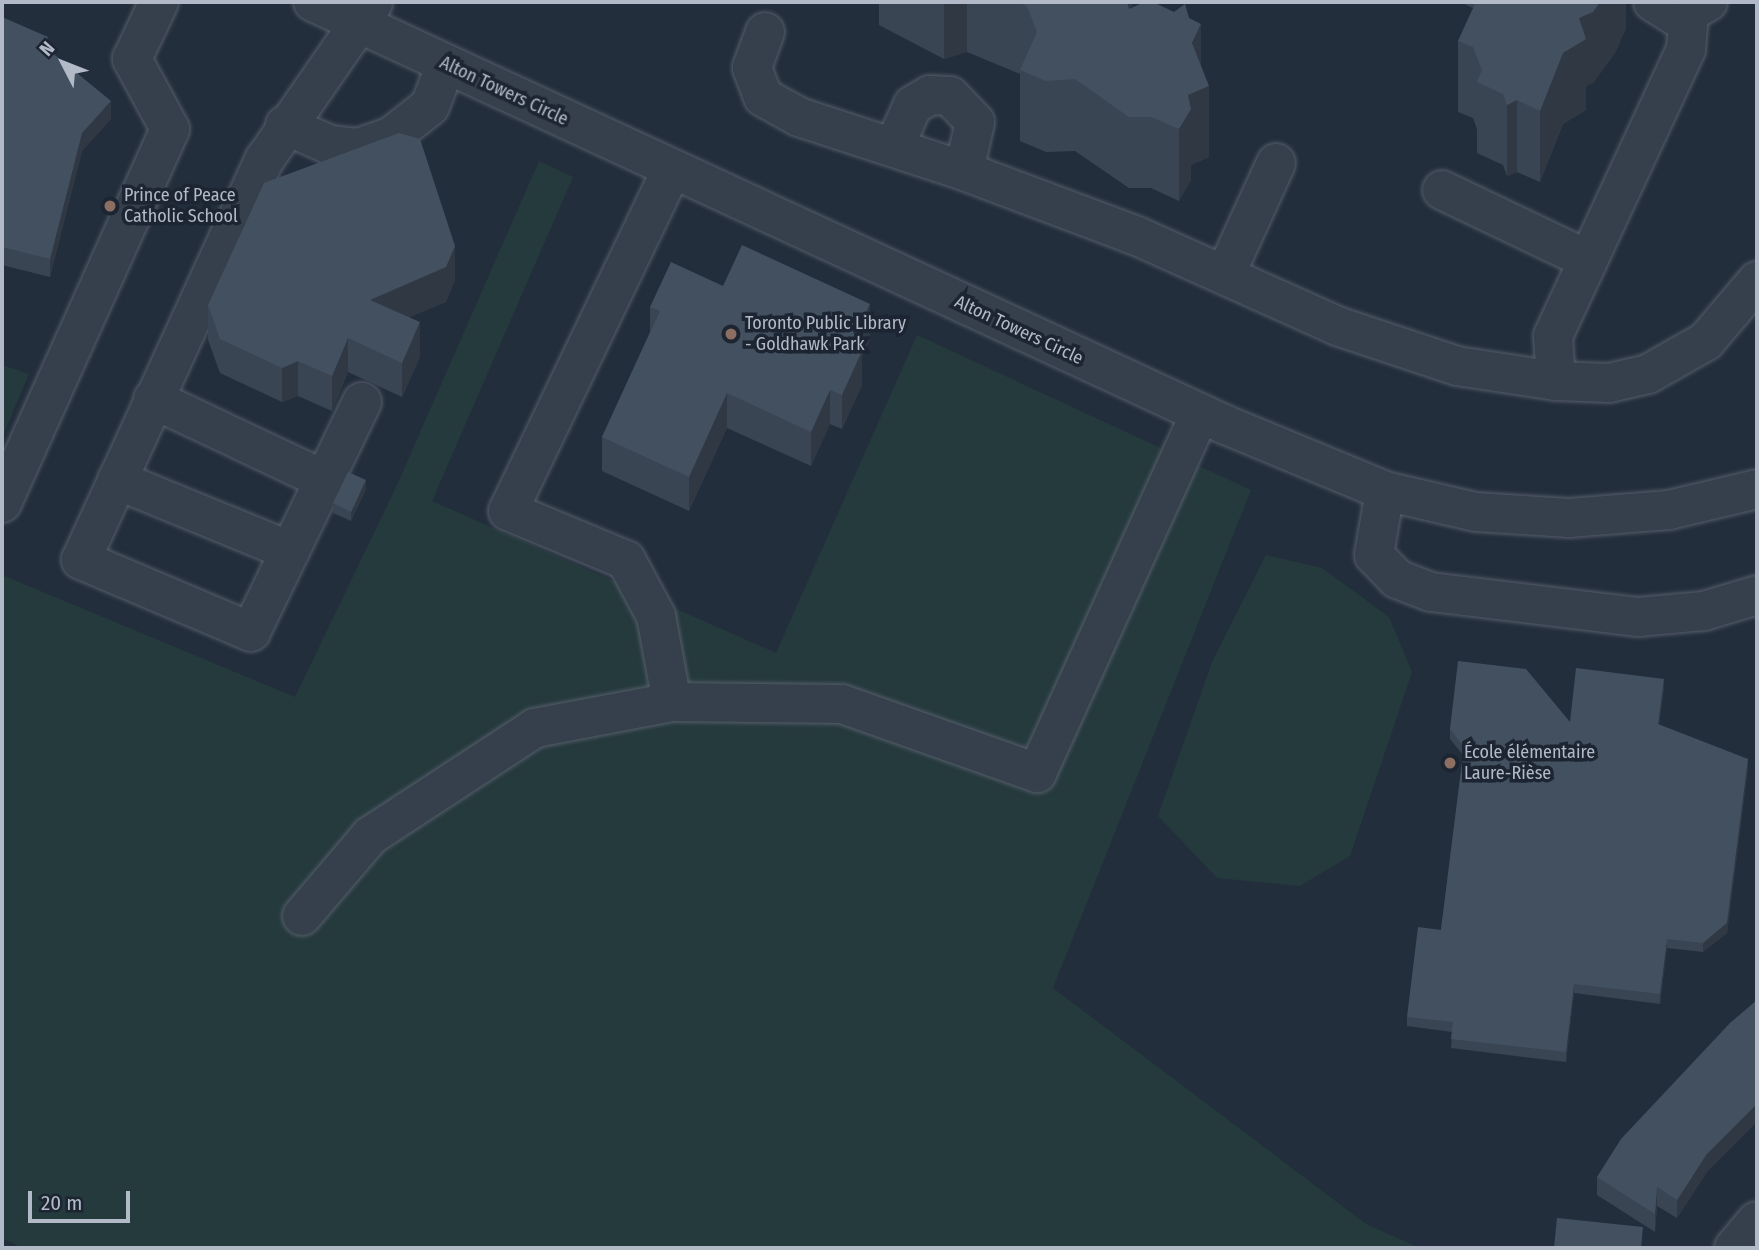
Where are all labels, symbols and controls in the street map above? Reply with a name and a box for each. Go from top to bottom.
north arrow [28,28,98,98]
text: N [35,37,59,61]
street label: Alton Towers Circle [436,52,572,130]
place label: Prince of Peace Catholic School [124,185,238,228]
marker: Prince of Peace Catholic School [102,198,118,214]
street label: Alton Towers Circle [951,291,1087,369]
place label: Toronto Public Library - Goldhawk Park [745,313,906,356]
marker: Toronto Public Library - Goldhawk Park [723,326,739,342]
place label: École élémentaire Laure-Rièse [1464,742,1595,784]
marker: École élémentaire Laure-Rièse [1442,755,1458,771]
scale bar [32,1176,133,1220]
text: 20 m [41,1190,82,1216]

